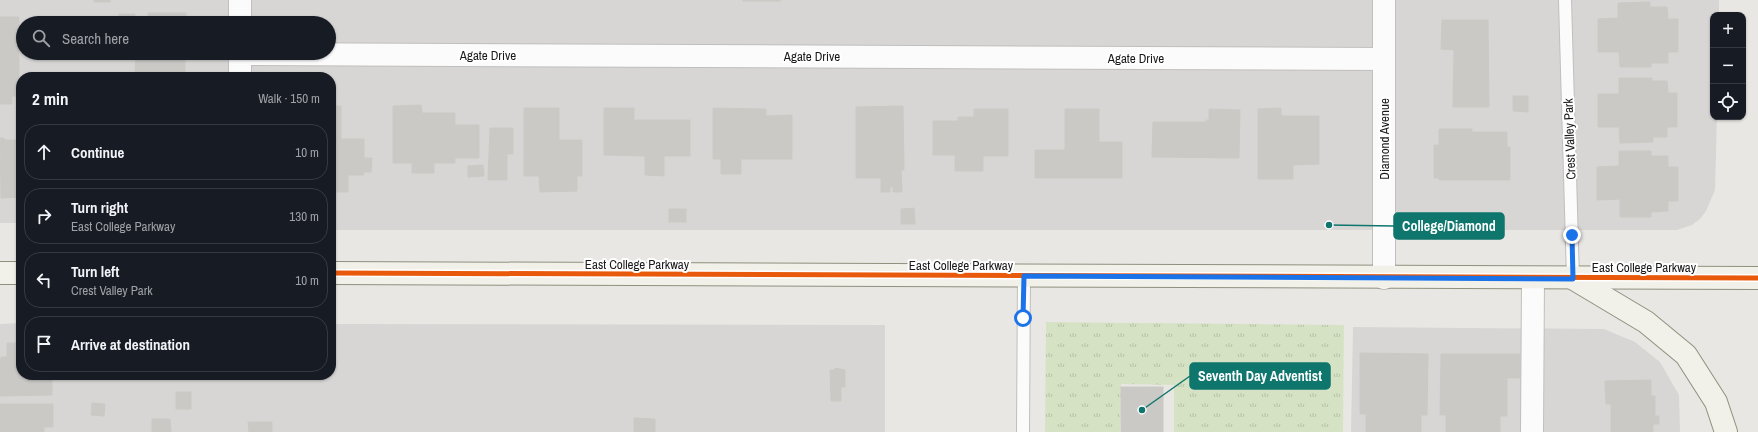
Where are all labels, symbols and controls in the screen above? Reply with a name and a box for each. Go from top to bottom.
map controls [1710,12,1746,120]
button: + [1710,12,1746,48]
search box [16,16,336,60]
icon: search [30,27,52,49]
text: Search here [62,28,129,49]
street label: Agate Drive [459,47,516,64]
street label: Agate Drive [783,48,840,65]
button: − [1710,48,1746,84]
street label: Agate Drive [1107,50,1164,67]
button: locate [1710,84,1746,120]
text: 2 min [32,87,68,110]
text: Walk · 150 m [258,90,320,107]
street label: Crest Valley Park [1560,97,1579,180]
street label: Diamond Avenue [1376,98,1393,180]
icon: ahead [33,141,55,163]
text: Continue [71,142,124,163]
text: 10 m [295,144,319,161]
text: Turn right [71,197,128,218]
icon: right [33,205,55,227]
text: 130 m [289,208,319,225]
callout: College/Diamond [1394,213,1504,239]
text: College/Diamond [1402,217,1496,235]
text: East College Parkway [71,218,175,235]
route end [1563,226,1581,244]
street label: East College Parkway [585,256,690,273]
street label: East College Parkway [909,257,1014,274]
street label: East College Parkway [1592,259,1697,276]
text: Turn left [71,261,119,282]
icon: left [33,269,55,291]
text: 10 m [295,272,319,289]
text: Crest Valley Park [71,282,153,299]
route start [1014,309,1032,327]
icon: arrive [33,333,55,355]
text: Arrive at destination [71,334,190,355]
callout: Seventh Day Adventist [1190,363,1330,389]
text: Seventh Day Adventist [1198,367,1322,385]

